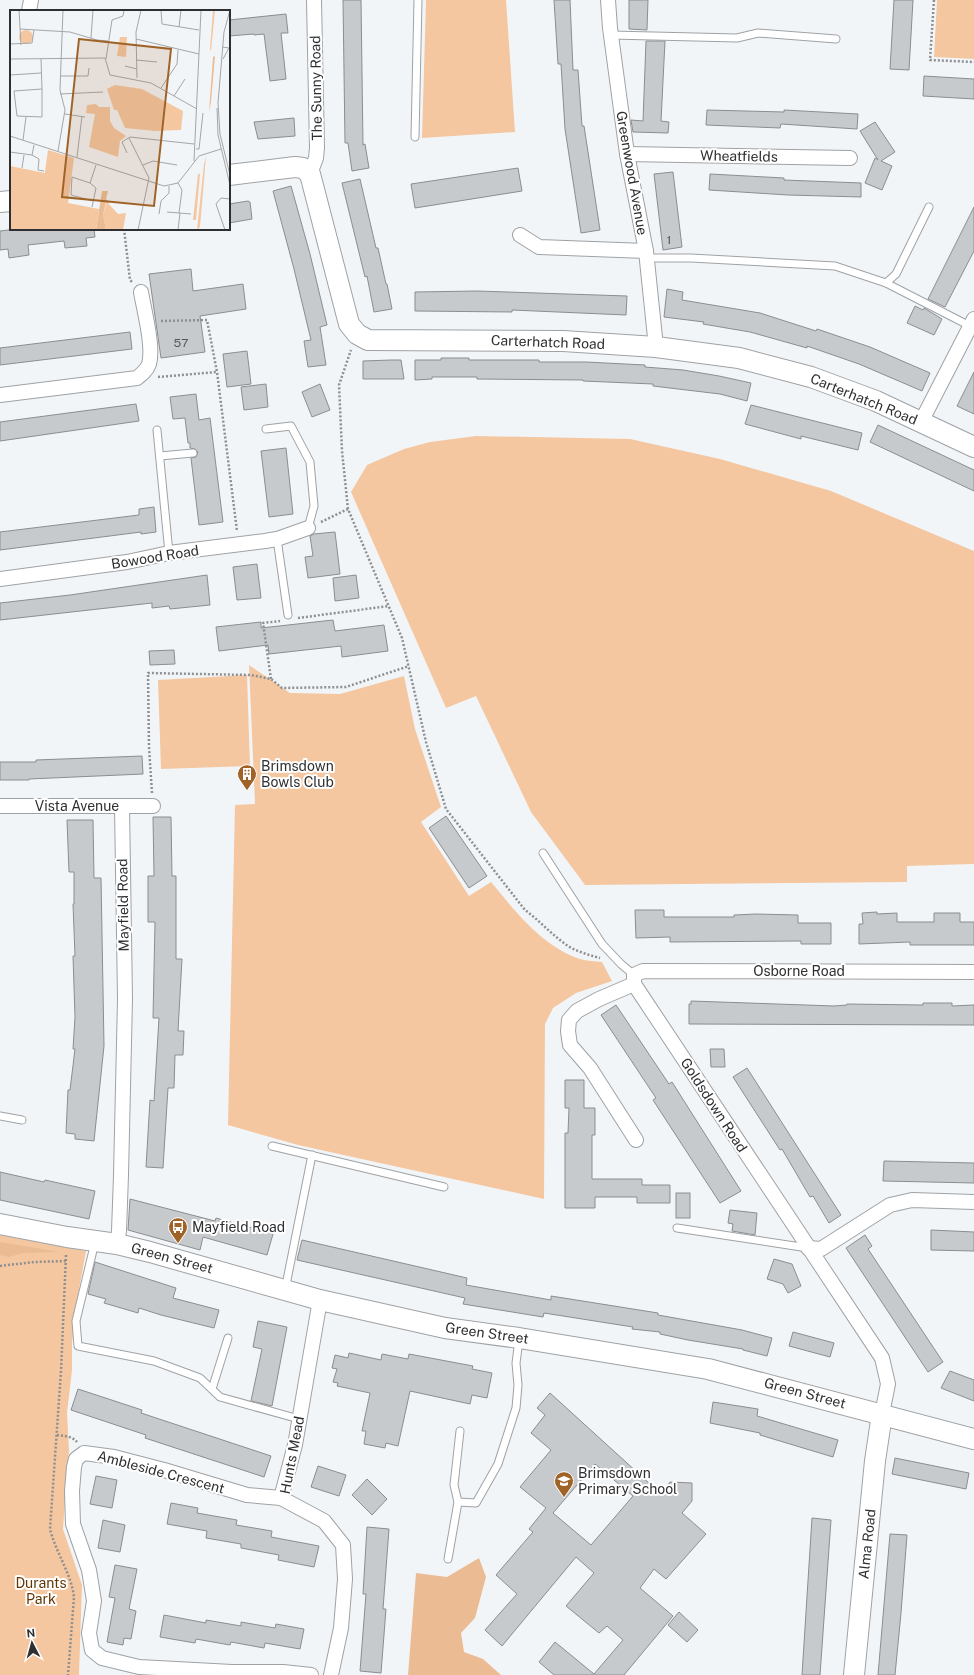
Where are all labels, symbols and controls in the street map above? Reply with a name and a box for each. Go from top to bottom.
inset map [10,10,230,230]
street label: The Sunny Road [307,35,325,141]
street label: Greenwood Avenue [613,110,651,236]
street label: Wheatfields [700,147,778,165]
house number: 1 [667,233,671,247]
street label: Carterhatch Road [491,332,605,352]
house number: 57 [174,336,188,350]
street label: Carterhatch Road [808,370,920,428]
street label: Bowood Road [110,542,200,572]
place label: Brimsdown Bowls Club [261,758,334,790]
building icon: Brimsdown Bowls Club [236,763,258,791]
street label: Vista Avenue [35,798,119,814]
street label: Mayfield Road [114,858,132,952]
street label: Osborne Road [753,963,845,979]
street label: Goldsdown Road [678,1055,750,1155]
bus stop icon: Mayfield Road [167,1216,189,1244]
place label: Mayfield Road [192,1219,285,1235]
street label: Green Street [129,1239,215,1277]
street label: Green Street [444,1319,530,1347]
street label: Green Street [762,1374,848,1412]
street label: Hunts Mead [277,1415,307,1495]
street label: Ambleside Crescent [96,1447,226,1497]
place label: Brimsdown Primary School [578,1465,677,1497]
school or university icon: Brimsdown Primary School [553,1470,575,1498]
street label: Alma Road [855,1508,879,1580]
park label: Durants Park [15,1575,67,1607]
north arrow [12,1623,52,1663]
text: N [26,1627,36,1639]

